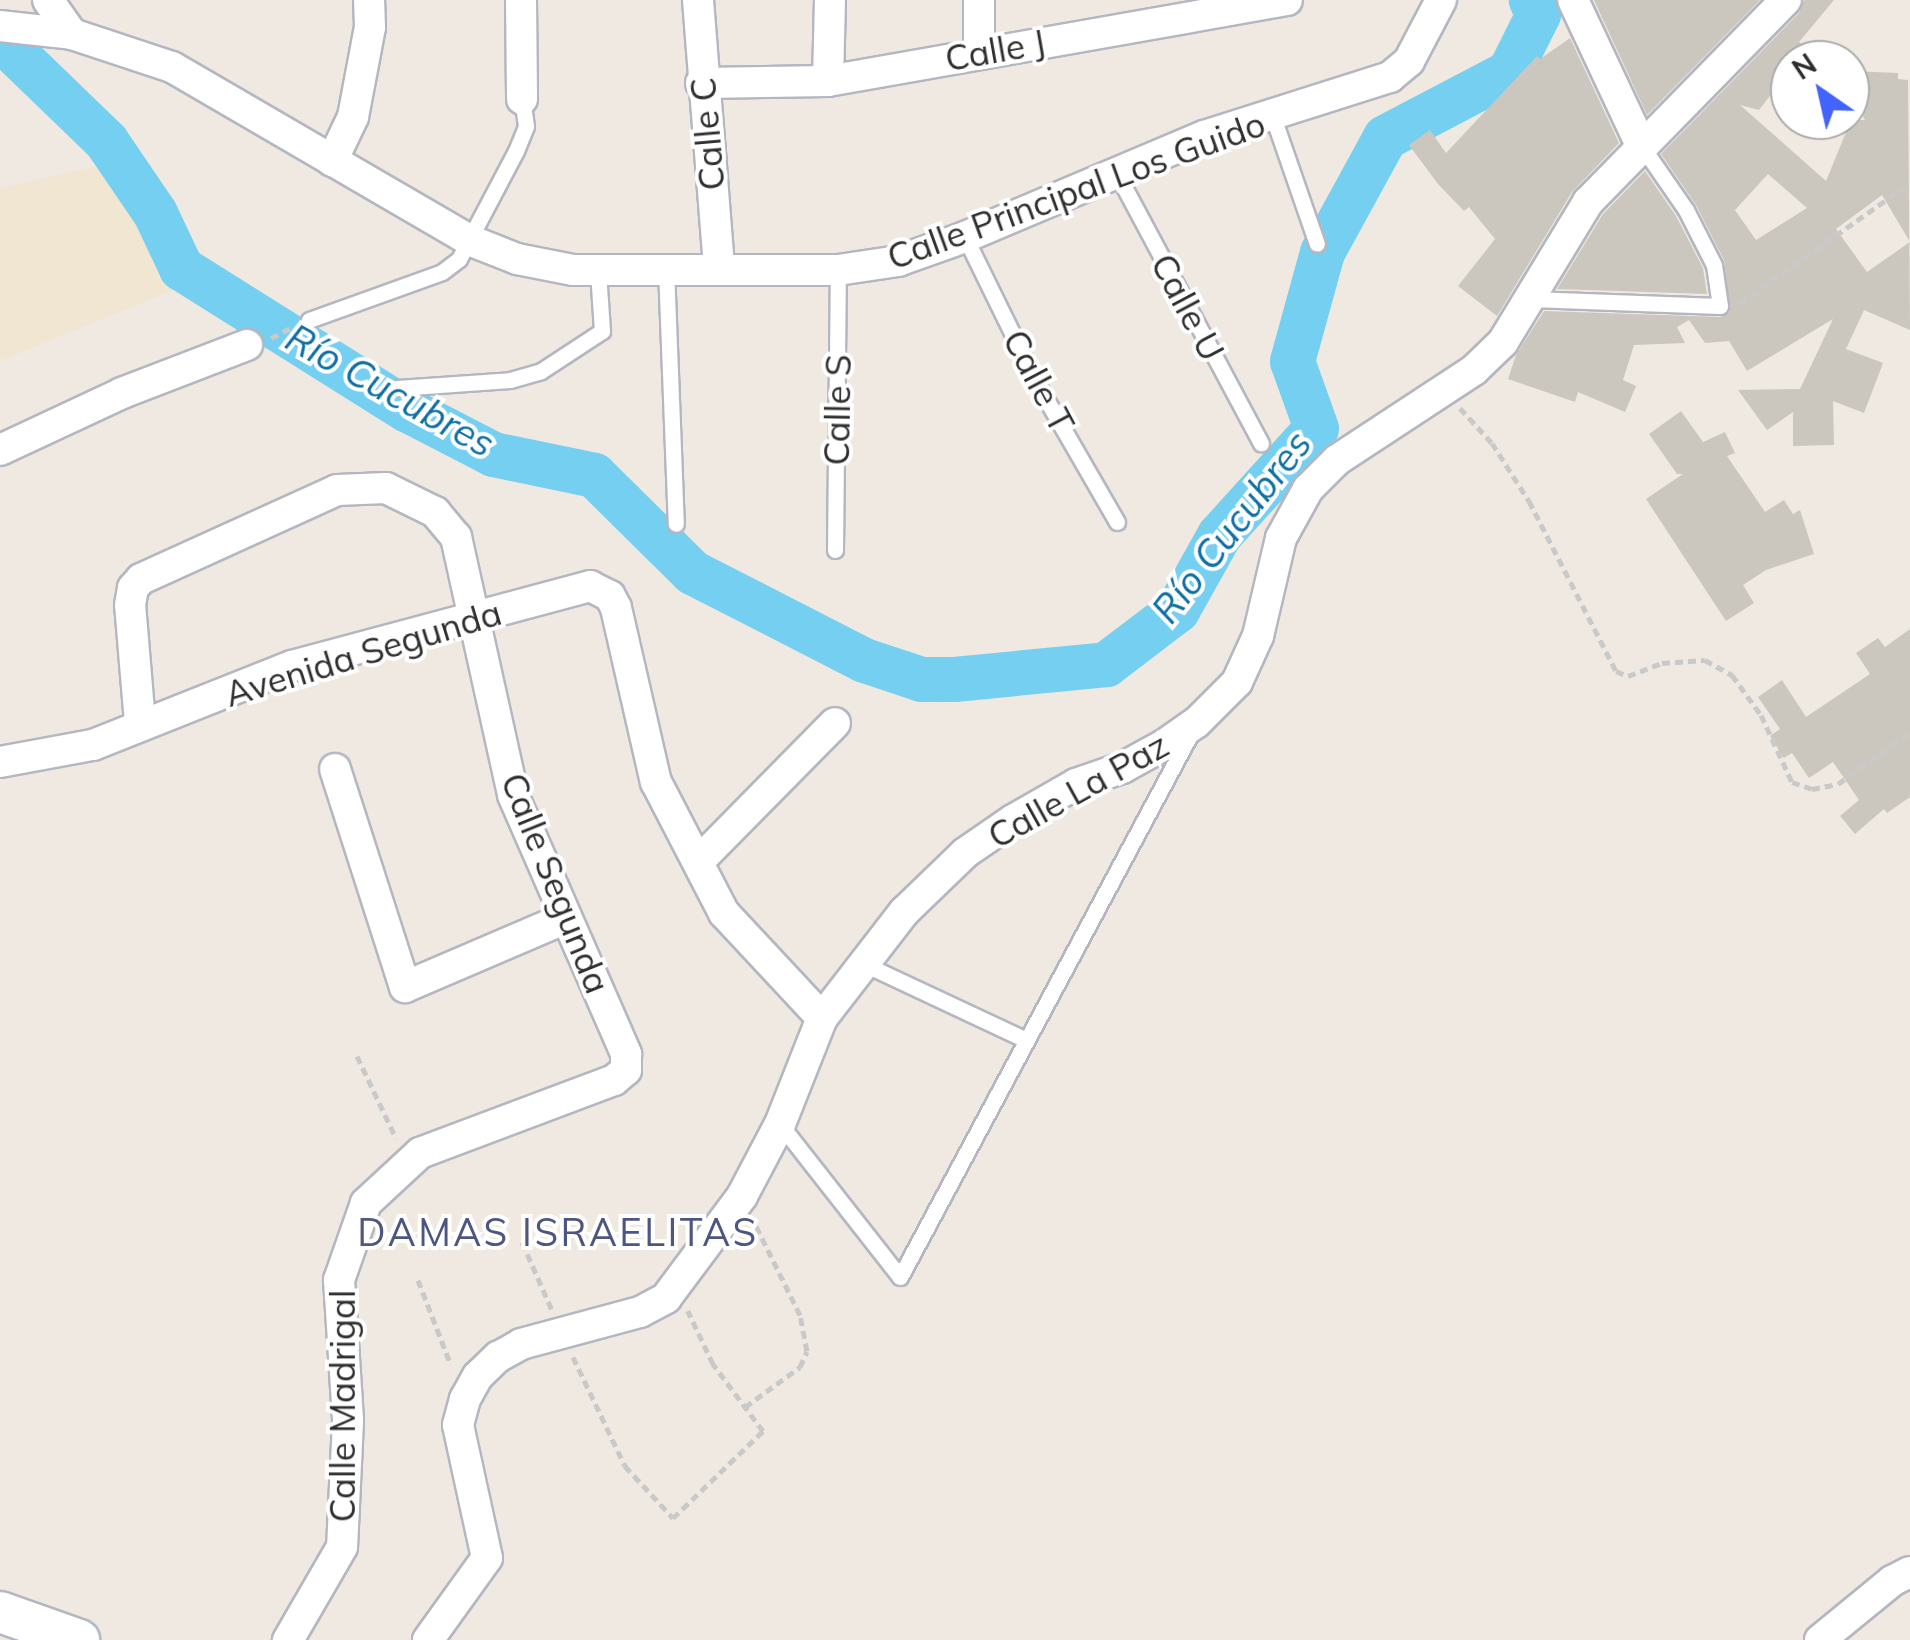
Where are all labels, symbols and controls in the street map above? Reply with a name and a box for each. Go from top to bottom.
street label: Calle J [942,21,1048,79]
north arrow [1770,40,1870,140]
text: N [1786,46,1823,87]
street label: Calle C [681,76,733,192]
street label: Calle Principal Los Guido [881,102,1271,278]
street label: Calle U [1143,246,1233,368]
water label: Río Cucubres [278,315,502,467]
street label: Calle T [995,322,1083,440]
street label: Calle S [815,354,859,466]
water label: Río Cucubres [1143,422,1321,632]
street label: Avenida Segunda [220,591,506,715]
street label: Calle La Paz [981,723,1175,857]
street label: Calle Segunda [493,767,619,999]
district label: DAMAS ISRAELITAS [357,1210,759,1256]
street label: Calle Madrigal [321,1290,363,1522]

